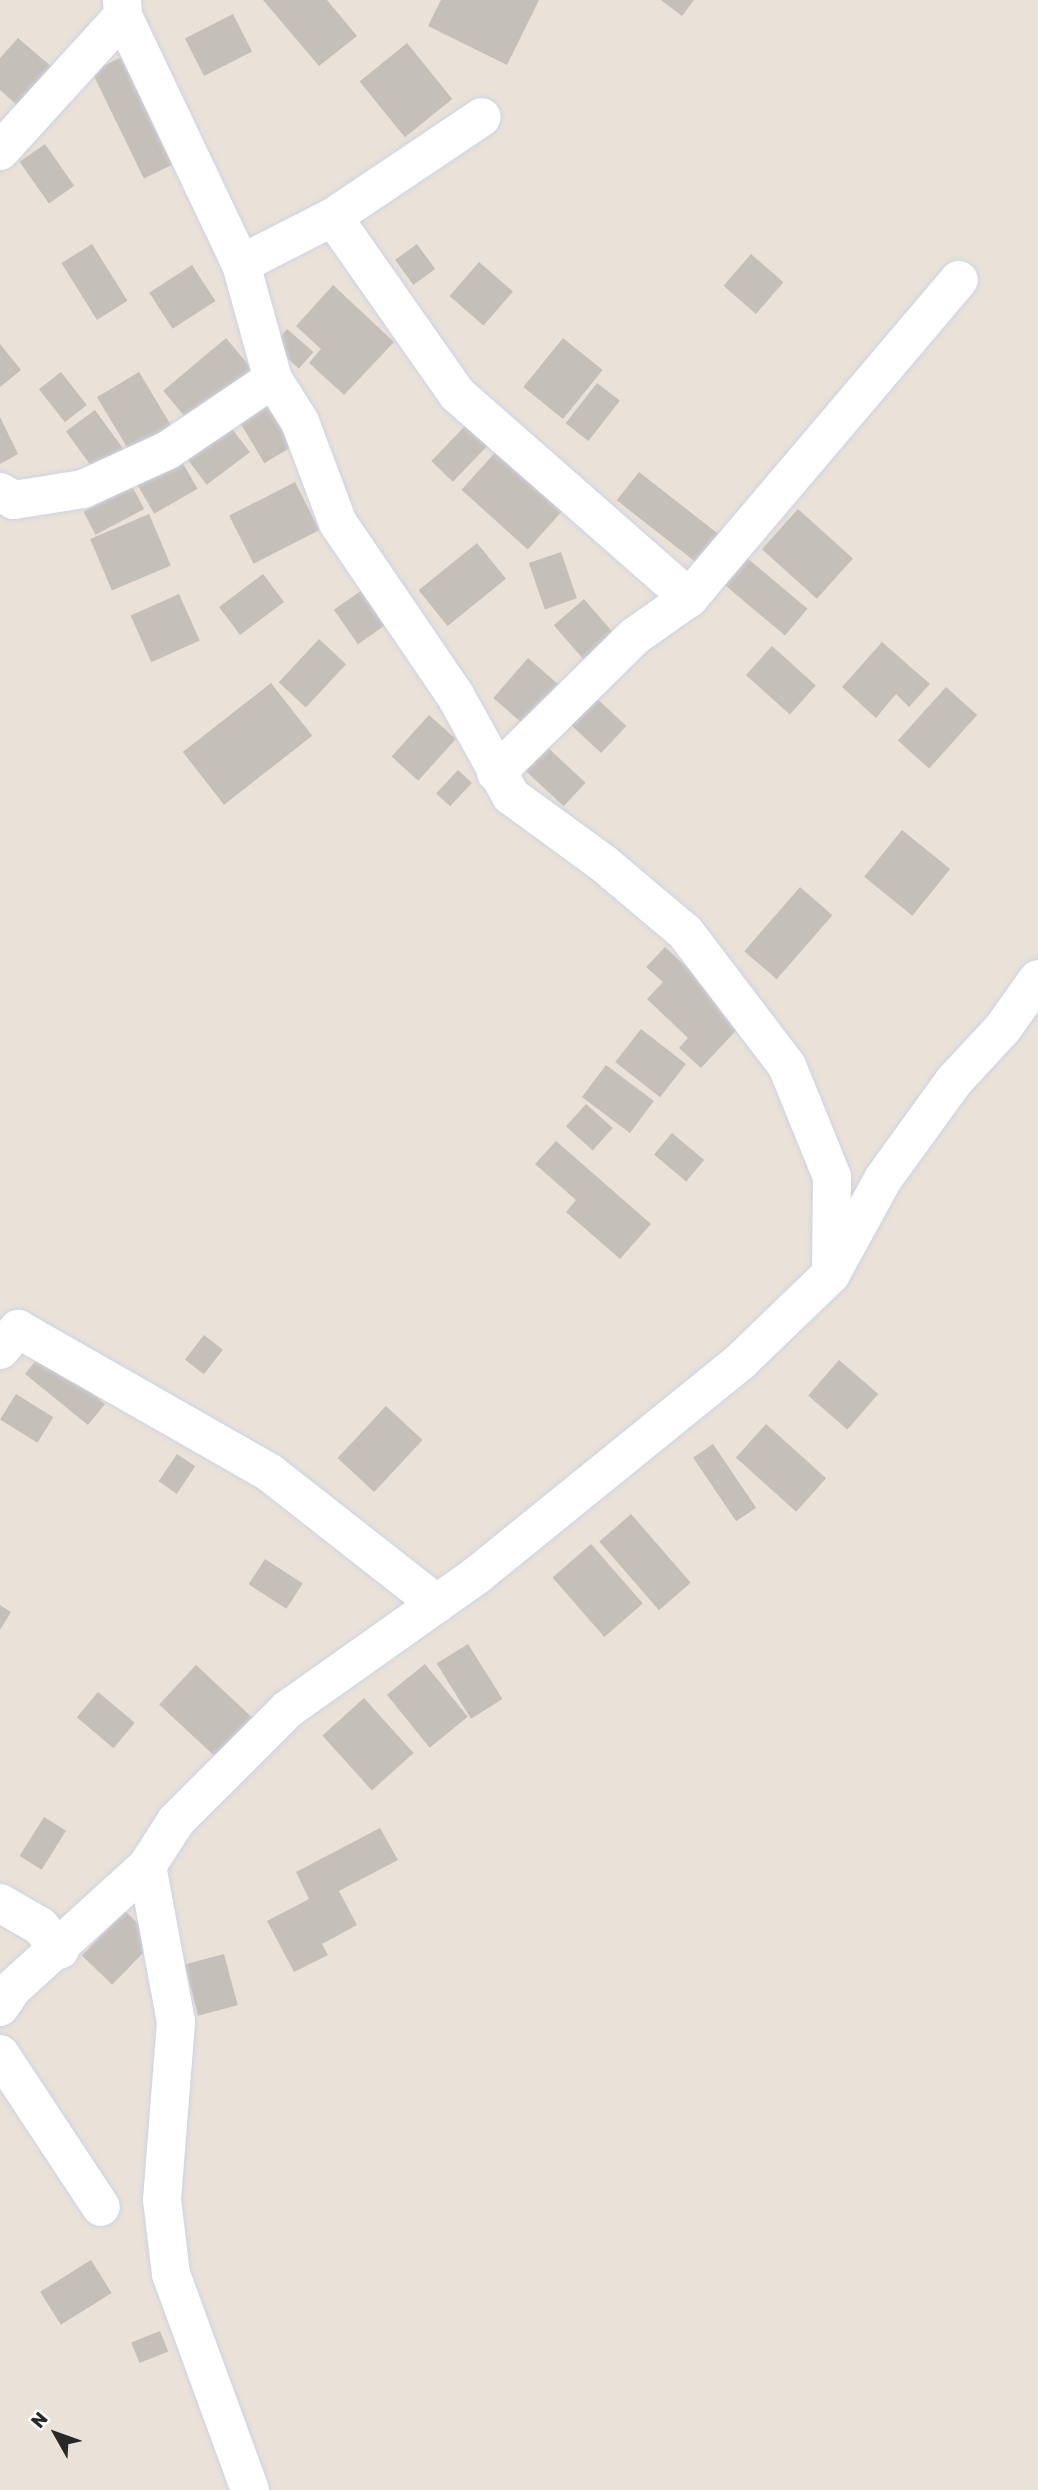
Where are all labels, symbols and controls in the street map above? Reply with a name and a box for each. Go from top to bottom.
north arrow [21,2399,91,2469]
text: N [26,2408,53,2433]

